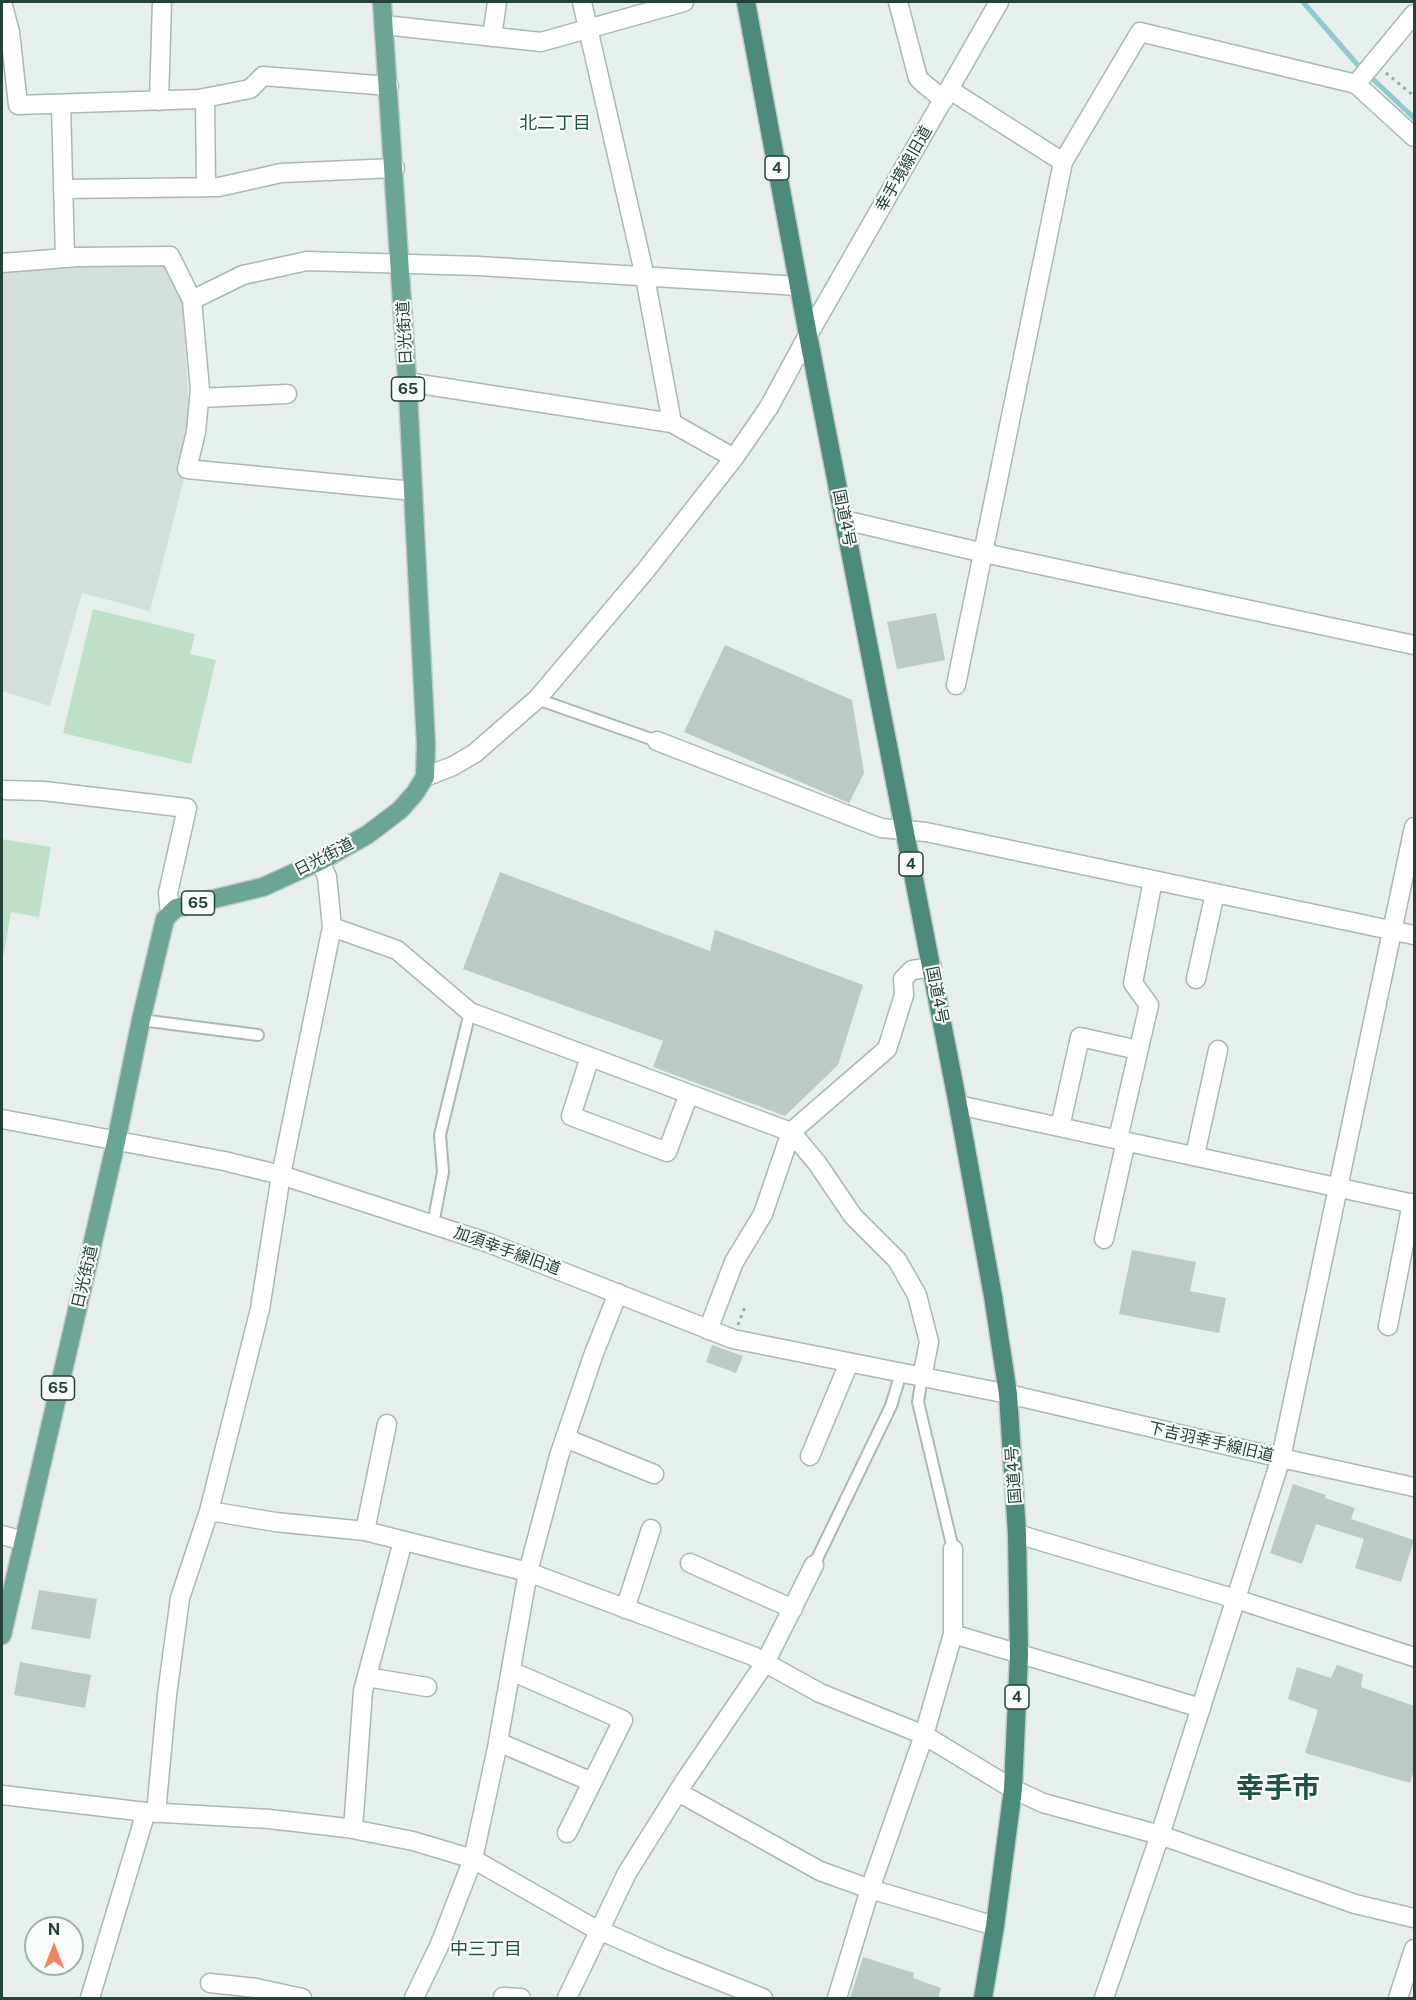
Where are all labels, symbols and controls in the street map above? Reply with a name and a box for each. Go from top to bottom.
district label: 北二丁目 [519,112,591,134]
street label: 幸手境線旧道 [872,123,936,215]
road number: 4 [765,156,789,180]
street label: 日光街道 [394,301,416,365]
road number: 65 [392,377,424,401]
street label: 国道4号 [829,488,859,548]
street label: 日光街道 [291,834,357,880]
road number: 4 [899,852,923,876]
road number: 65 [182,891,214,915]
street label: 国道4号 [922,965,952,1025]
street label: 加須幸手線旧道 [451,1223,563,1279]
street label: 日光街道 [68,1244,102,1310]
road number: 65 [42,1376,74,1400]
street label: 下吉羽幸手線旧道 [1146,1418,1276,1466]
street label: 国道4号 [1002,1445,1026,1505]
road number: 4 [1005,1685,1029,1709]
district label: 幸手市 [1236,1771,1320,1805]
north arrow [24,1916,84,1976]
text: N [48,1920,60,1939]
district label: 中三丁目 [450,1938,522,1960]

